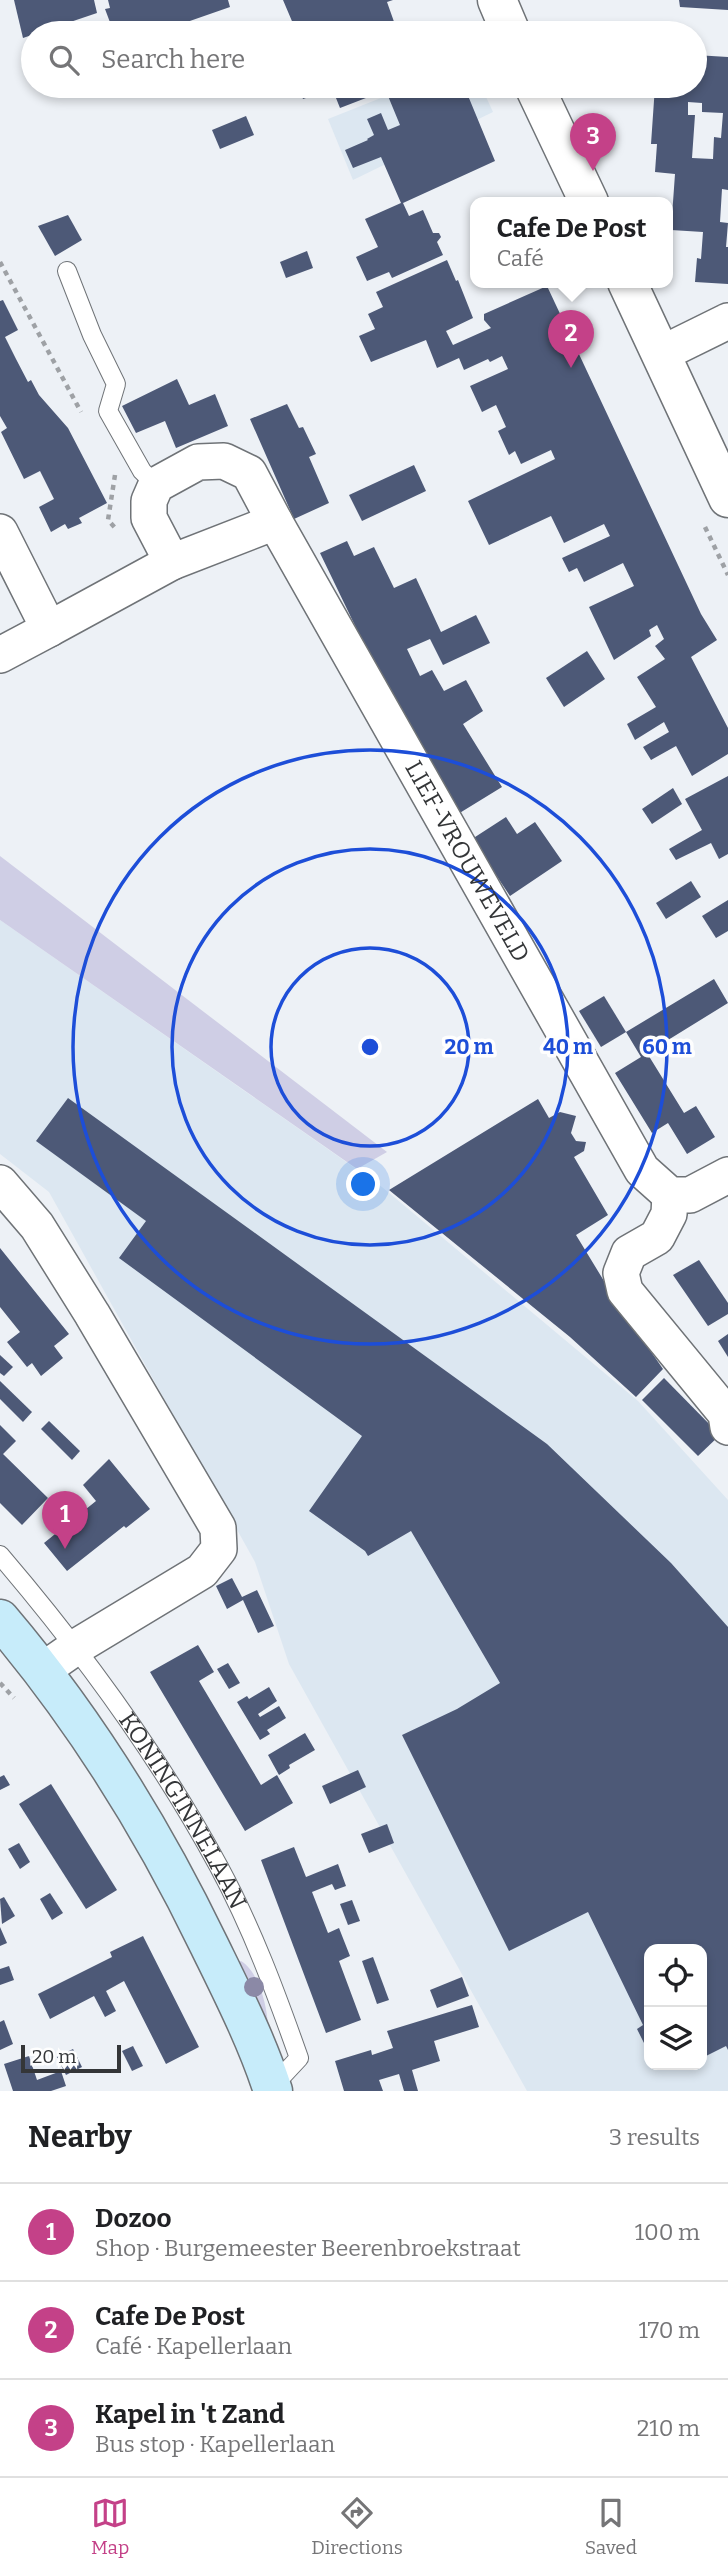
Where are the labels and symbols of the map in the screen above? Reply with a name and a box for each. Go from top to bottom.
pin: 3 [570,113,616,171]
pin: 2 [548,310,594,368]
street label: LIEF-VROUWEVELD [399,756,535,967]
text: 20 m [445,1034,493,1060]
text: 40 m [543,1034,593,1060]
text: 60 m [642,1034,692,1060]
centre of rings [358,1035,382,1059]
your location [346,1167,380,1201]
pin: 1 [42,1491,88,1549]
street label: KONINGINNELAAN [113,1707,252,1914]
scale bar [21,2042,121,2074]

